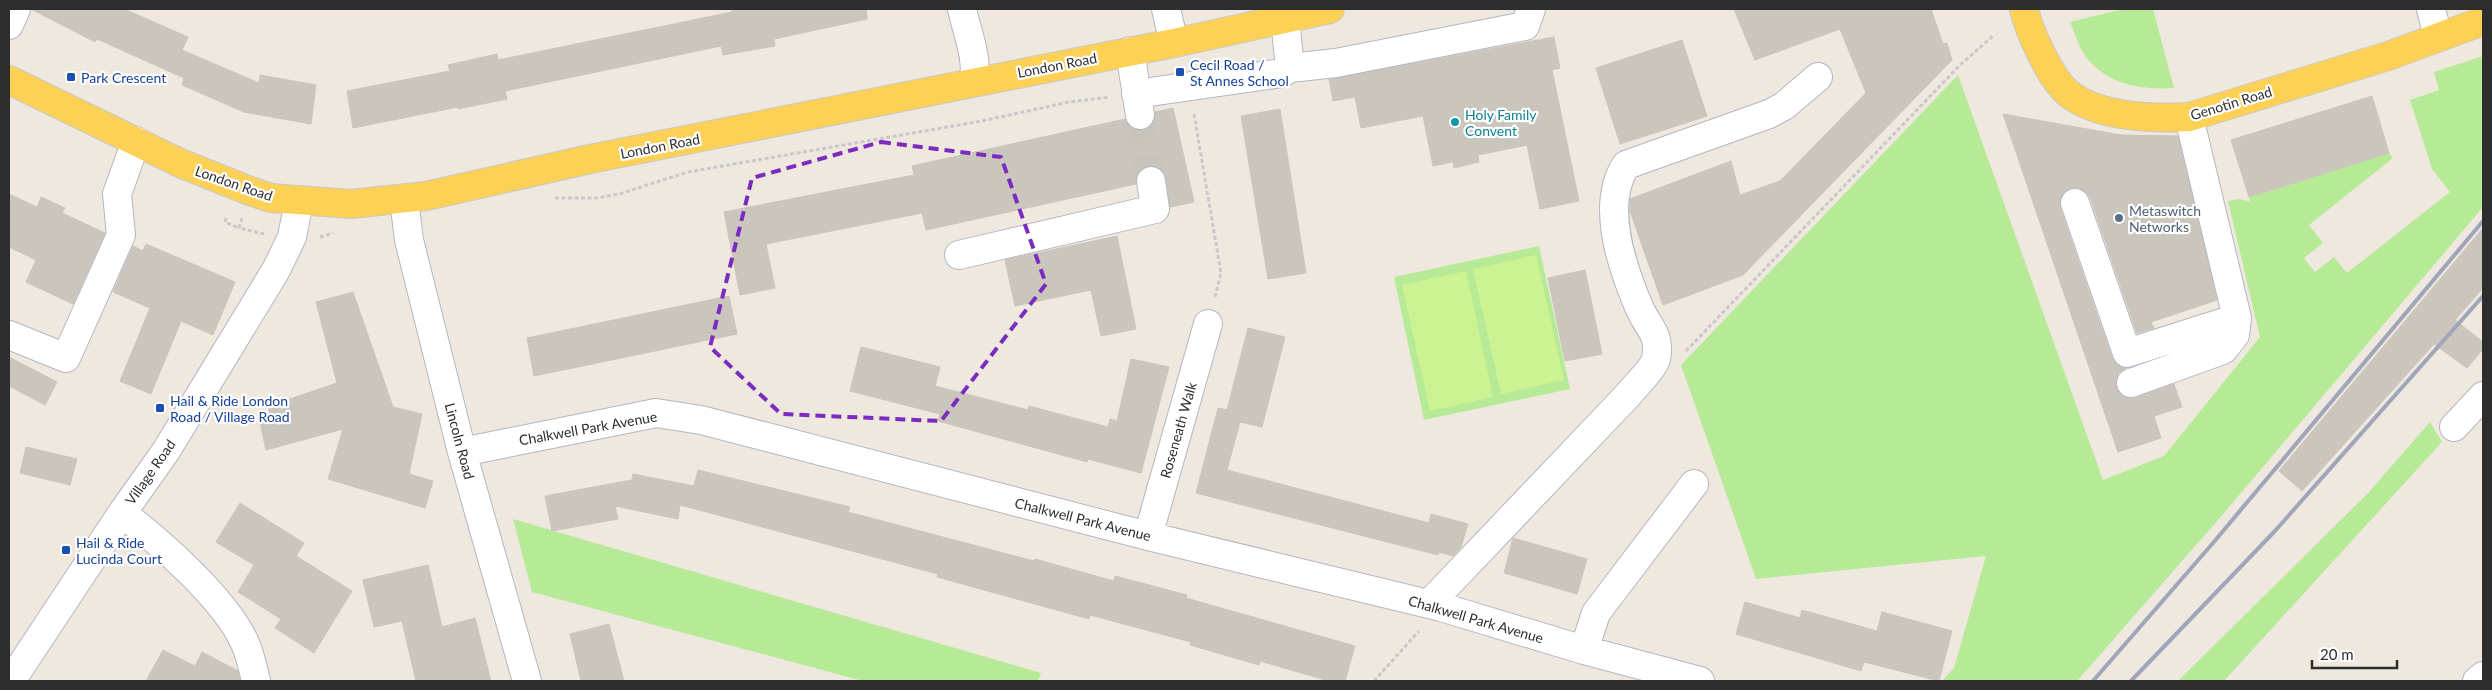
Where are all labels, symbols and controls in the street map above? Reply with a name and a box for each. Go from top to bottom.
street label: London Road [1016,49,1098,81]
place label: Cecil Road / St Annes School [1190,56,1289,89]
marker: Cecil Road / St Annes School [1174,66,1186,78]
place label: Park Crescent [81,69,166,86]
marker: Park Crescent [65,71,77,83]
street label: Genotin Road [2188,83,2274,123]
place label: Holy Family Convent [1465,106,1537,139]
marker: Holy Family Convent [1449,116,1461,128]
street label: London Road [619,130,701,162]
street label: London Road [193,162,275,204]
place label: Metaswitch Networks [2129,202,2201,235]
marker: Metaswitch Networks [2113,212,2125,224]
street label: Roseneath Walk [1156,379,1200,480]
place label: Hail & Ride London Road / Village Road [170,392,290,425]
street label: Lincoln Road [442,401,478,481]
marker: Hail & Ride London Road / Village Road [154,402,166,414]
street label: Chalkwell Park Avenue [518,407,658,449]
street label: Village Road [121,436,179,508]
street label: Chalkwell Park Avenue [1013,494,1153,544]
place label: Hail & Ride Lucinda Court [76,534,162,567]
marker: Hail & Ride Lucinda Court [60,544,72,556]
street label: Chalkwell Park Avenue [1406,592,1546,646]
scale bar [2312,638,2397,670]
text: 20 m [2320,645,2354,663]

